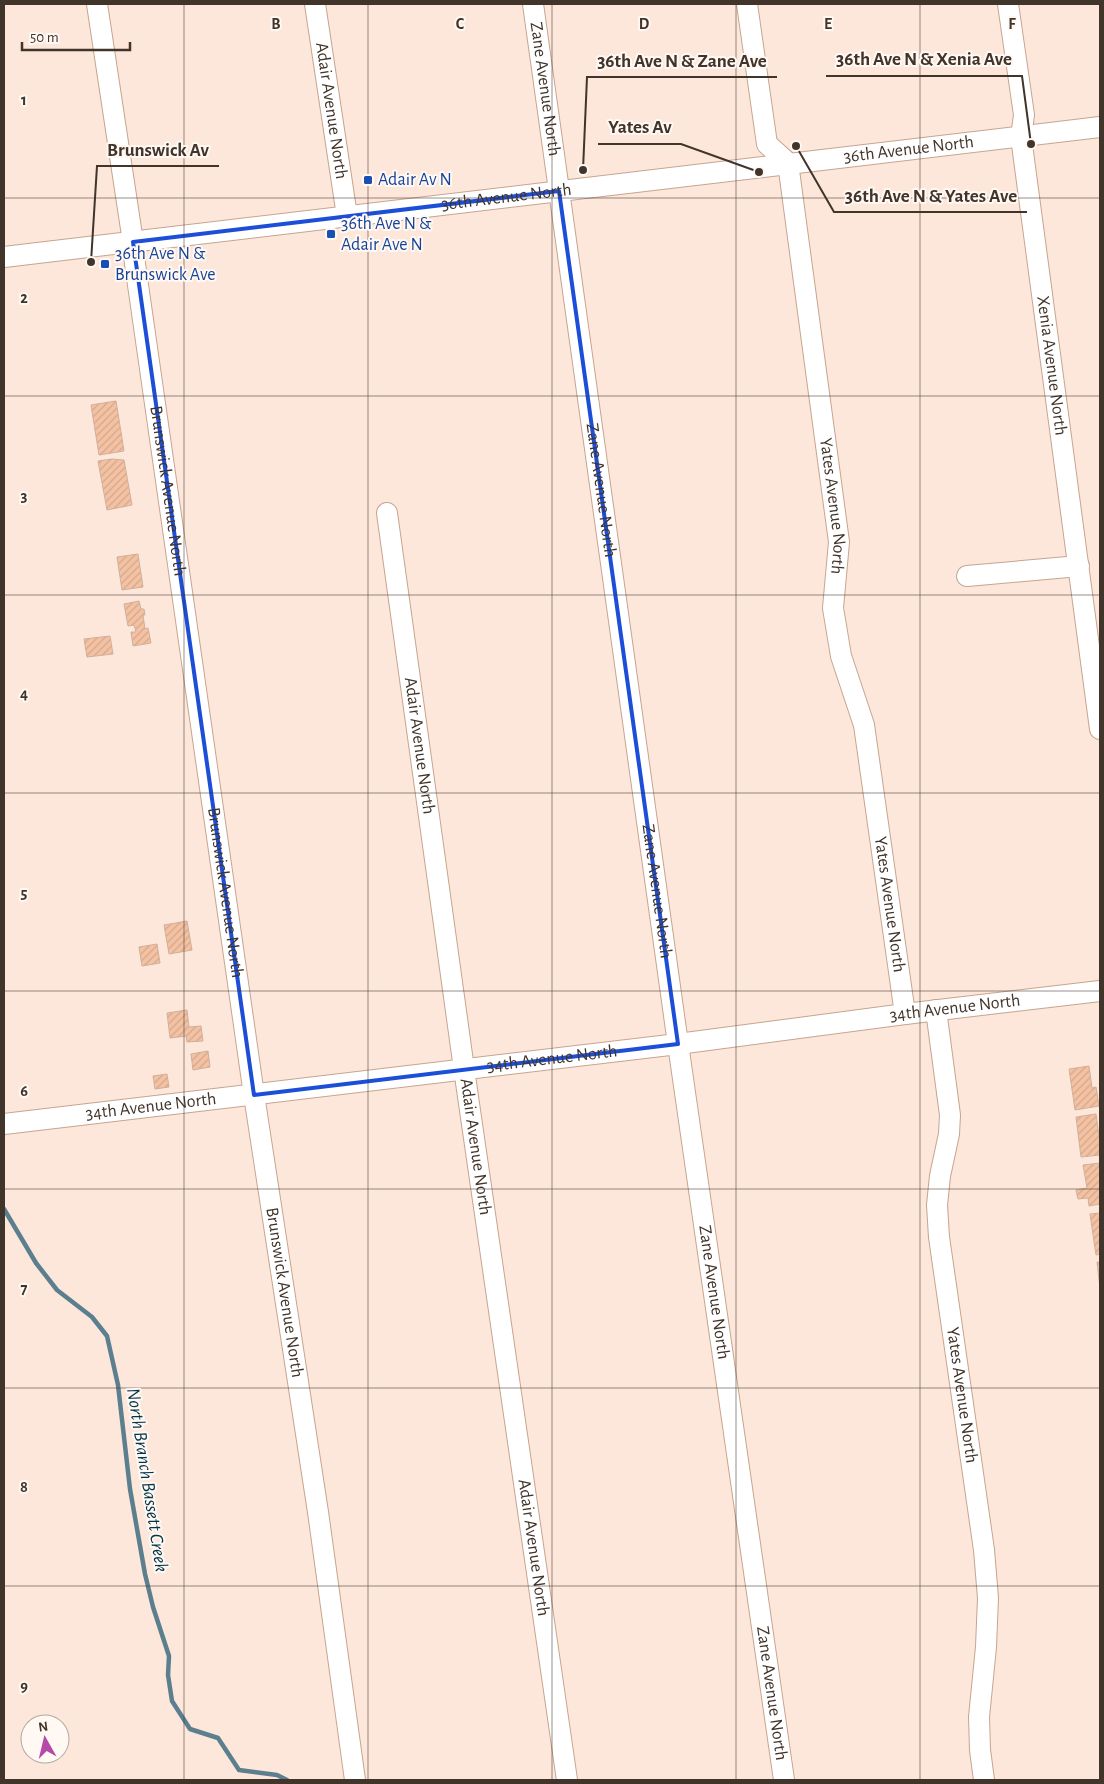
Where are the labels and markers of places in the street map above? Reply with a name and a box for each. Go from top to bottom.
callout: 36th Ave N & Xenia Ave [826,42,1022,76]
callout: 36th Ave N & Zane Ave [587,43,777,77]
callout: Yates Av [598,110,681,144]
callout: Brunswick Av [97,132,219,166]
place label: Adair Av N [378,171,452,189]
marker: Adair Av N [362,174,374,186]
callout: 36th Ave N & Yates Ave [834,178,1027,212]
place label: 36th Ave N & Adair Ave N [341,215,432,254]
marker: 36th Ave N & Adair Ave N [325,228,337,240]
place label: 36th Ave N & Brunswick Ave [115,245,216,284]
marker: 36th Ave N & Brunswick Ave [99,258,111,270]

